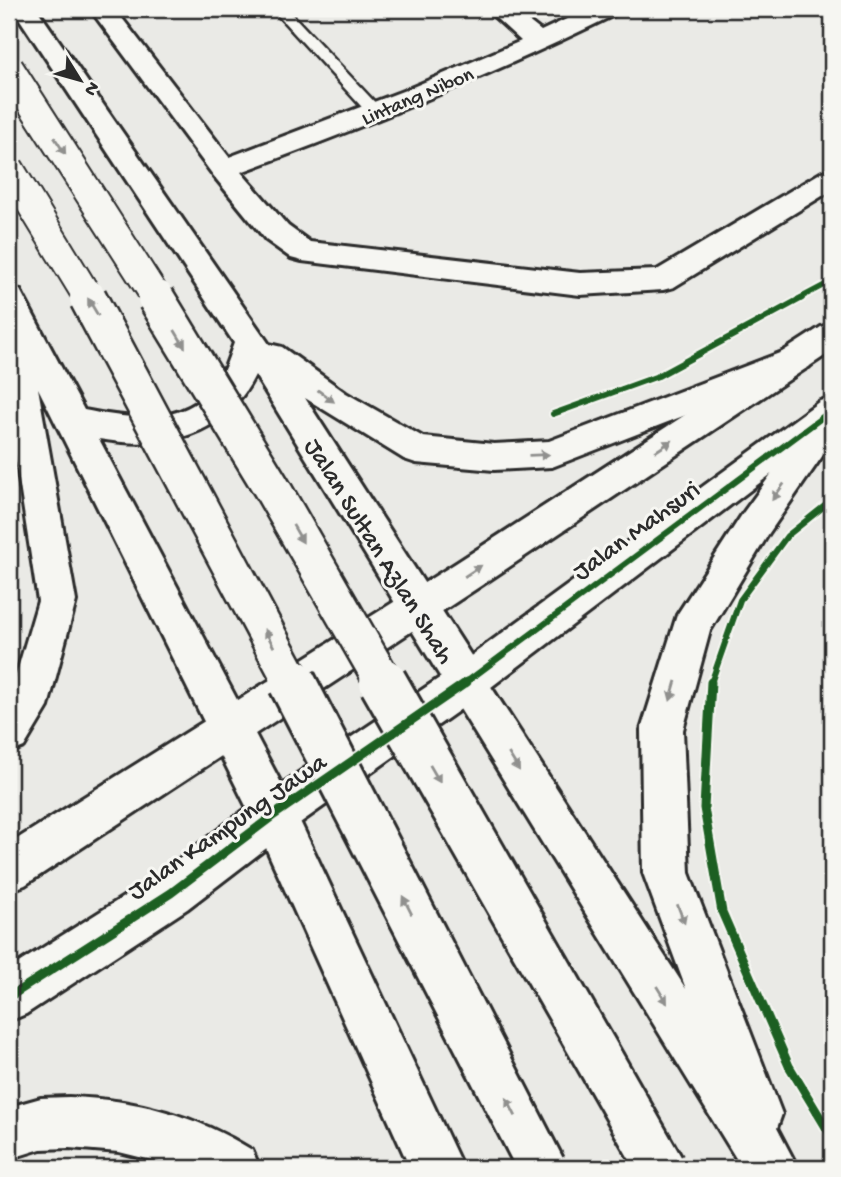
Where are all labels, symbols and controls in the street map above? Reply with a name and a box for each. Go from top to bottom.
north arrow [46,46,116,116]
street label: Lintang Nibon [358,63,478,133]
text: N [78,76,104,100]
one-way arrow [53,136,66,156]
one-way arrow [87,297,100,316]
one-way arrow [174,329,187,348]
one-way arrow [317,389,335,403]
street label: Jalan Sultan Azlan Shah [295,434,459,671]
one-way arrow [654,440,674,453]
one-way arrow [528,449,550,460]
street label: Jalan Mahsuri [568,476,707,589]
one-way arrow [771,483,785,501]
one-way arrow [291,524,304,543]
one-way arrow [464,565,483,578]
one-way arrow [263,628,275,647]
one-way arrow [667,681,677,702]
street label: Jalan Kampung Jawa [123,748,335,909]
one-way arrow [507,752,520,772]
one-way arrow [428,764,441,783]
one-way arrow [402,895,413,915]
one-way arrow [676,904,687,925]
one-way arrow [656,986,669,1005]
one-way arrow [505,1097,517,1117]

